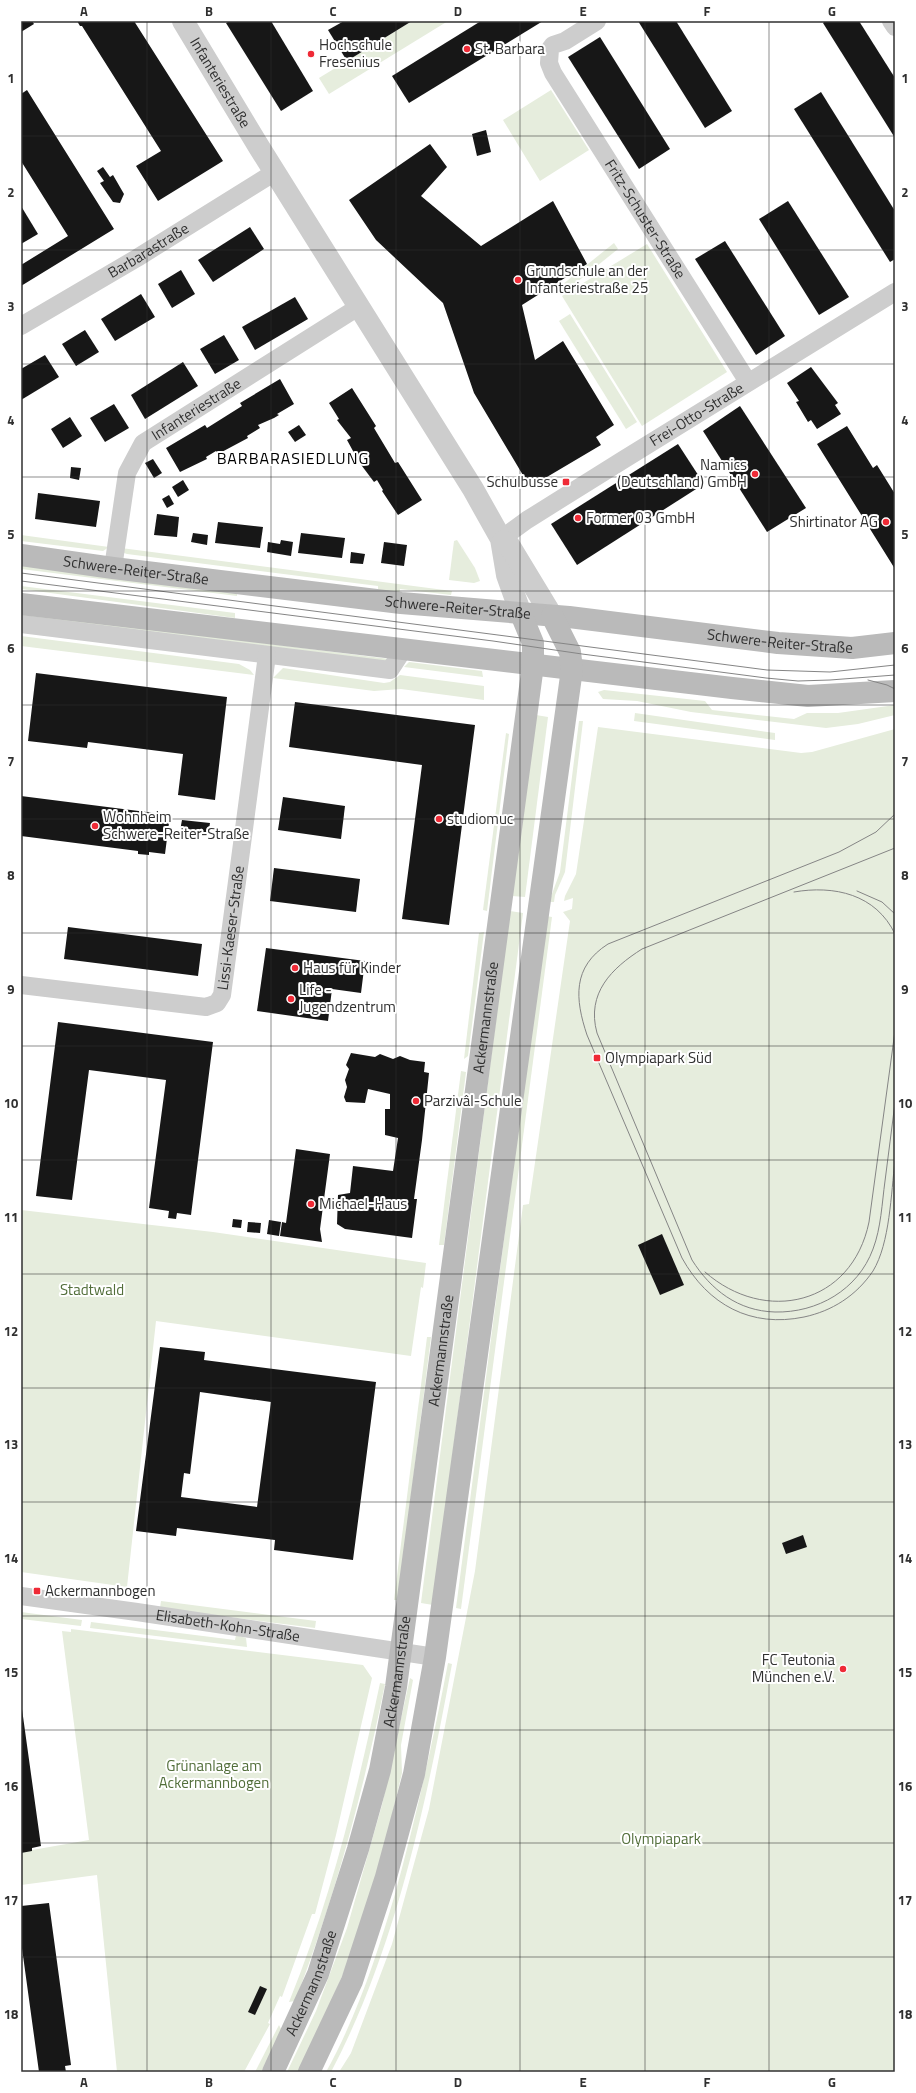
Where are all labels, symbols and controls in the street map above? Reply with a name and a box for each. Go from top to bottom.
text: A [80,1,88,21]
text: B [205,1,213,21]
text: C [329,1,337,21]
text: D [454,1,462,21]
text: E [579,1,587,21]
text: F [704,1,711,21]
text: G [828,1,836,21]
street label: Infanteriestraße [184,33,257,132]
place label: Hochschule Fresenius [319,33,392,73]
place label: St. Barbara [475,37,545,60]
marker: St. Barbara [462,44,472,54]
marker: Hochschule Fresenius [306,49,316,59]
text: 1 [7,68,15,88]
text: 1 [901,68,909,88]
street label: Fritz-Schuster-Straße [599,155,692,283]
text: 2 [7,182,15,202]
text: 2 [901,182,909,202]
street label: Barbarastraße [103,217,193,284]
place label: Grundschule an der Infanteriestraße 25 [526,259,648,299]
marker: Grundschule an der Infanteriestraße 25 [513,275,523,285]
text: 3 [7,296,15,316]
text: 3 [901,296,909,316]
street label: Infanteriestraße [147,372,245,446]
street label: Frei-Otto-Straße [645,376,748,452]
text: 4 [7,410,15,430]
text: 4 [901,410,909,430]
district label: BARBARASIEDLUNG [217,446,369,470]
place label: Namics (Deutschland) GmbH [617,453,747,493]
marker: Namics (Deutschland) GmbH [750,469,760,479]
place label: Schulbusse [486,470,558,493]
marker: Schulbusse [561,477,571,487]
place label: Former 03 GmbH [586,506,695,529]
place label: Shirtinator AG [790,510,878,533]
marker: Former 03 GmbH [573,513,583,523]
marker: Shirtinator AG [881,517,891,527]
text: 5 [7,524,15,544]
text: 5 [901,524,909,544]
street label: Schwere-Reiter-Straße [62,549,210,591]
street label: Schwere-Reiter-Straße [384,589,532,625]
street label: Schwere-Reiter-Straße [706,622,854,659]
text: 6 [7,638,15,658]
text: 6 [901,638,909,658]
text: 7 [7,751,15,771]
text: 7 [901,751,909,771]
place label: Wohnheim Schwere-Reiter-Straße [103,805,249,845]
place label: studiomuc [447,807,513,830]
marker: studiomuc [434,814,444,824]
marker: Wohnheim Schwere-Reiter-Straße [90,821,100,831]
street label: Lissi-Kaeser-Straße [211,864,250,992]
text: 8 [7,865,15,885]
text: 8 [901,865,909,885]
place label: Haus für Kinder [303,956,401,979]
street label: Ackermannstraße [466,960,504,1075]
marker: Haus für Kinder [290,963,300,973]
place label: Life - Jugendzentrum [299,978,396,1018]
text: 9 [7,979,15,999]
text: 9 [901,979,909,999]
marker: Life - Jugendzentrum [286,994,296,1004]
place label: Olympiapark Süd [605,1046,712,1069]
marker: Olympiapark Süd [592,1053,602,1063]
place label: Parzivâl-Schule [424,1089,522,1112]
text: 10 [4,1093,18,1113]
text: 10 [898,1093,912,1113]
marker: Parzivâl-Schule [411,1096,421,1106]
place label: Michael-Haus [319,1192,407,1215]
marker: Michael-Haus [306,1199,316,1209]
text: 11 [4,1207,18,1227]
text: 11 [898,1207,912,1227]
park label: Stadtwald [60,1278,124,1301]
street label: Ackermannstraße [422,1293,459,1408]
text: 12 [4,1321,18,1341]
text: 12 [898,1321,912,1341]
text: 13 [4,1434,18,1454]
text: 13 [898,1434,912,1454]
text: 14 [4,1548,18,1568]
text: 14 [898,1548,912,1568]
place label: Ackermannbogen [45,1579,155,1602]
marker: Ackermannbogen [32,1586,42,1596]
street label: Elisabeth-Kohn-Straße [154,1603,302,1647]
street label: Ackermannstraße [376,1614,416,1729]
place label: FC Teutonia München e.V. [752,1648,835,1688]
text: 15 [4,1662,18,1682]
text: 15 [898,1662,912,1682]
marker: FC Teutonia München e.V. [838,1664,848,1674]
park label: Grünanlage am Ackermannbogen [159,1754,269,1794]
text: 16 [4,1776,18,1796]
text: 16 [898,1776,912,1796]
park label: Olympiapark [621,1827,701,1850]
text: 17 [4,1890,18,1910]
text: 17 [898,1890,912,1910]
street label: Ackermannstraße [279,1927,342,2040]
text: 18 [4,2004,18,2024]
text: 18 [898,2004,912,2024]
text: A [80,2072,88,2092]
text: B [205,2072,213,2092]
text: C [329,2072,337,2092]
text: D [454,2072,462,2092]
text: E [579,2072,587,2092]
text: F [704,2072,711,2092]
text: G [828,2072,836,2092]

